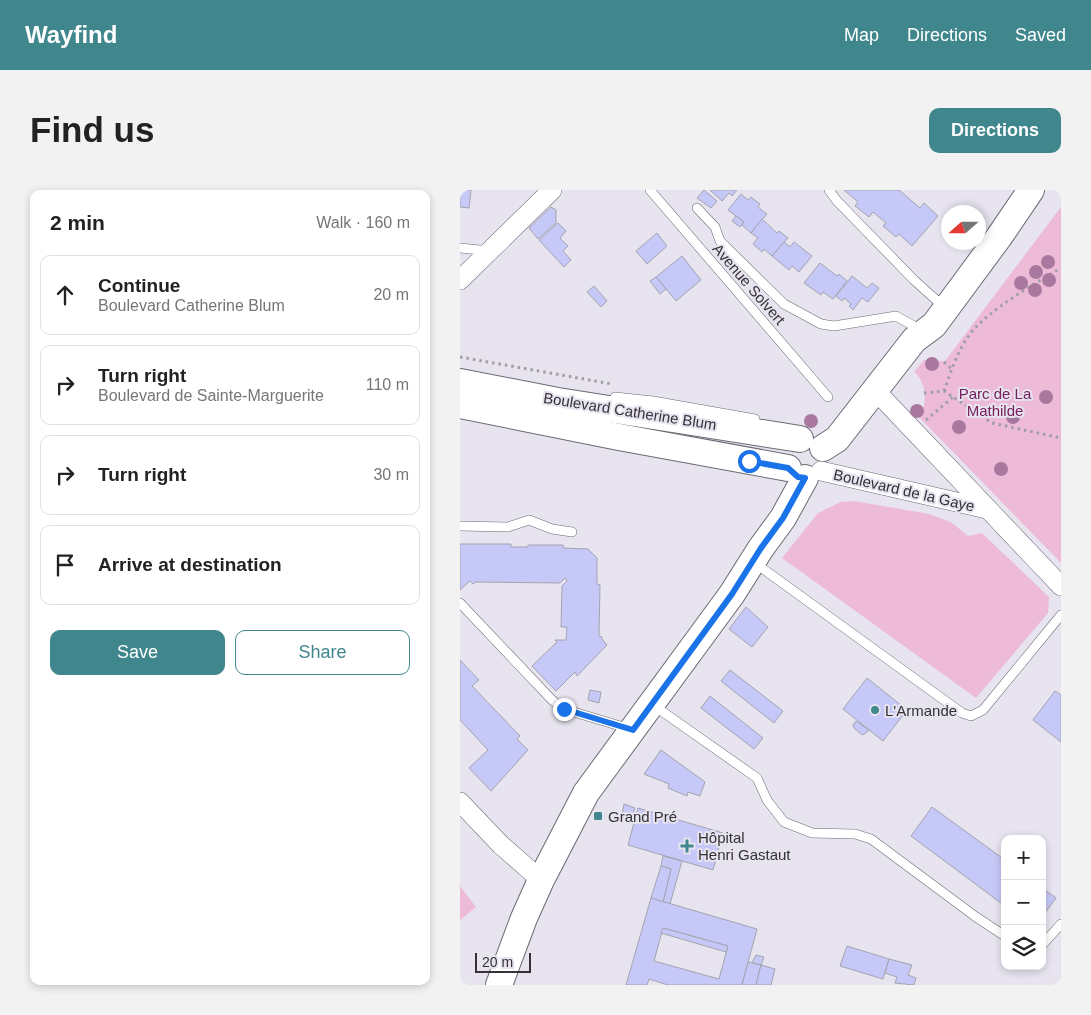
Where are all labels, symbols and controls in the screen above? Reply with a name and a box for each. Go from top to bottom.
text: Wayfind [25,21,117,48]
text: Map [844,25,879,45]
text: Directions [907,25,987,45]
text: Saved [1015,25,1066,45]
button: Directions [929,108,1061,153]
text: Find us [30,110,154,149]
north arrow [941,205,986,250]
text: 2 min [50,211,105,234]
text: Walk · 160 m [316,214,410,231]
street label: Avenue Solvert [709,240,789,328]
text: Continue [98,275,180,296]
icon: ahead [51,281,79,309]
text: 20 m [373,286,409,303]
text: Boulevard Catherine Blum [98,297,285,314]
text: Turn right [98,365,186,386]
icon: right [51,371,79,399]
text: 110 m [366,376,409,393]
park label: Parc de La Mathilde [959,385,1032,419]
text: Boulevard de Sainte-Marguerite [98,387,324,404]
street label: Boulevard Catherine Blum [542,389,718,433]
route start [738,450,761,473]
icon: right [51,461,79,489]
text: Turn right [98,464,186,485]
street label: Boulevard de la Gaye [832,465,976,515]
text: 30 m [373,466,409,483]
icon: arrive [51,551,79,579]
text: Arrive at destination [98,554,282,575]
button: Save [50,630,225,675]
button: Share [235,630,410,675]
route end [553,698,576,721]
place label: L'Armande [885,702,957,719]
marker: L'Armande [869,704,881,716]
place label: Grand Pré [608,808,677,825]
marker: Grand Pré [592,810,604,822]
place label: Hôpital Henri Gastaut [698,829,791,863]
map controls [1001,835,1046,970]
button: + [1001,835,1046,880]
marker: Hôpital Henri Gastaut [680,839,694,853]
button: − [1001,880,1046,925]
button: layers [1001,925,1046,970]
scale bar [475,950,531,973]
text: 20 m [482,954,513,970]

